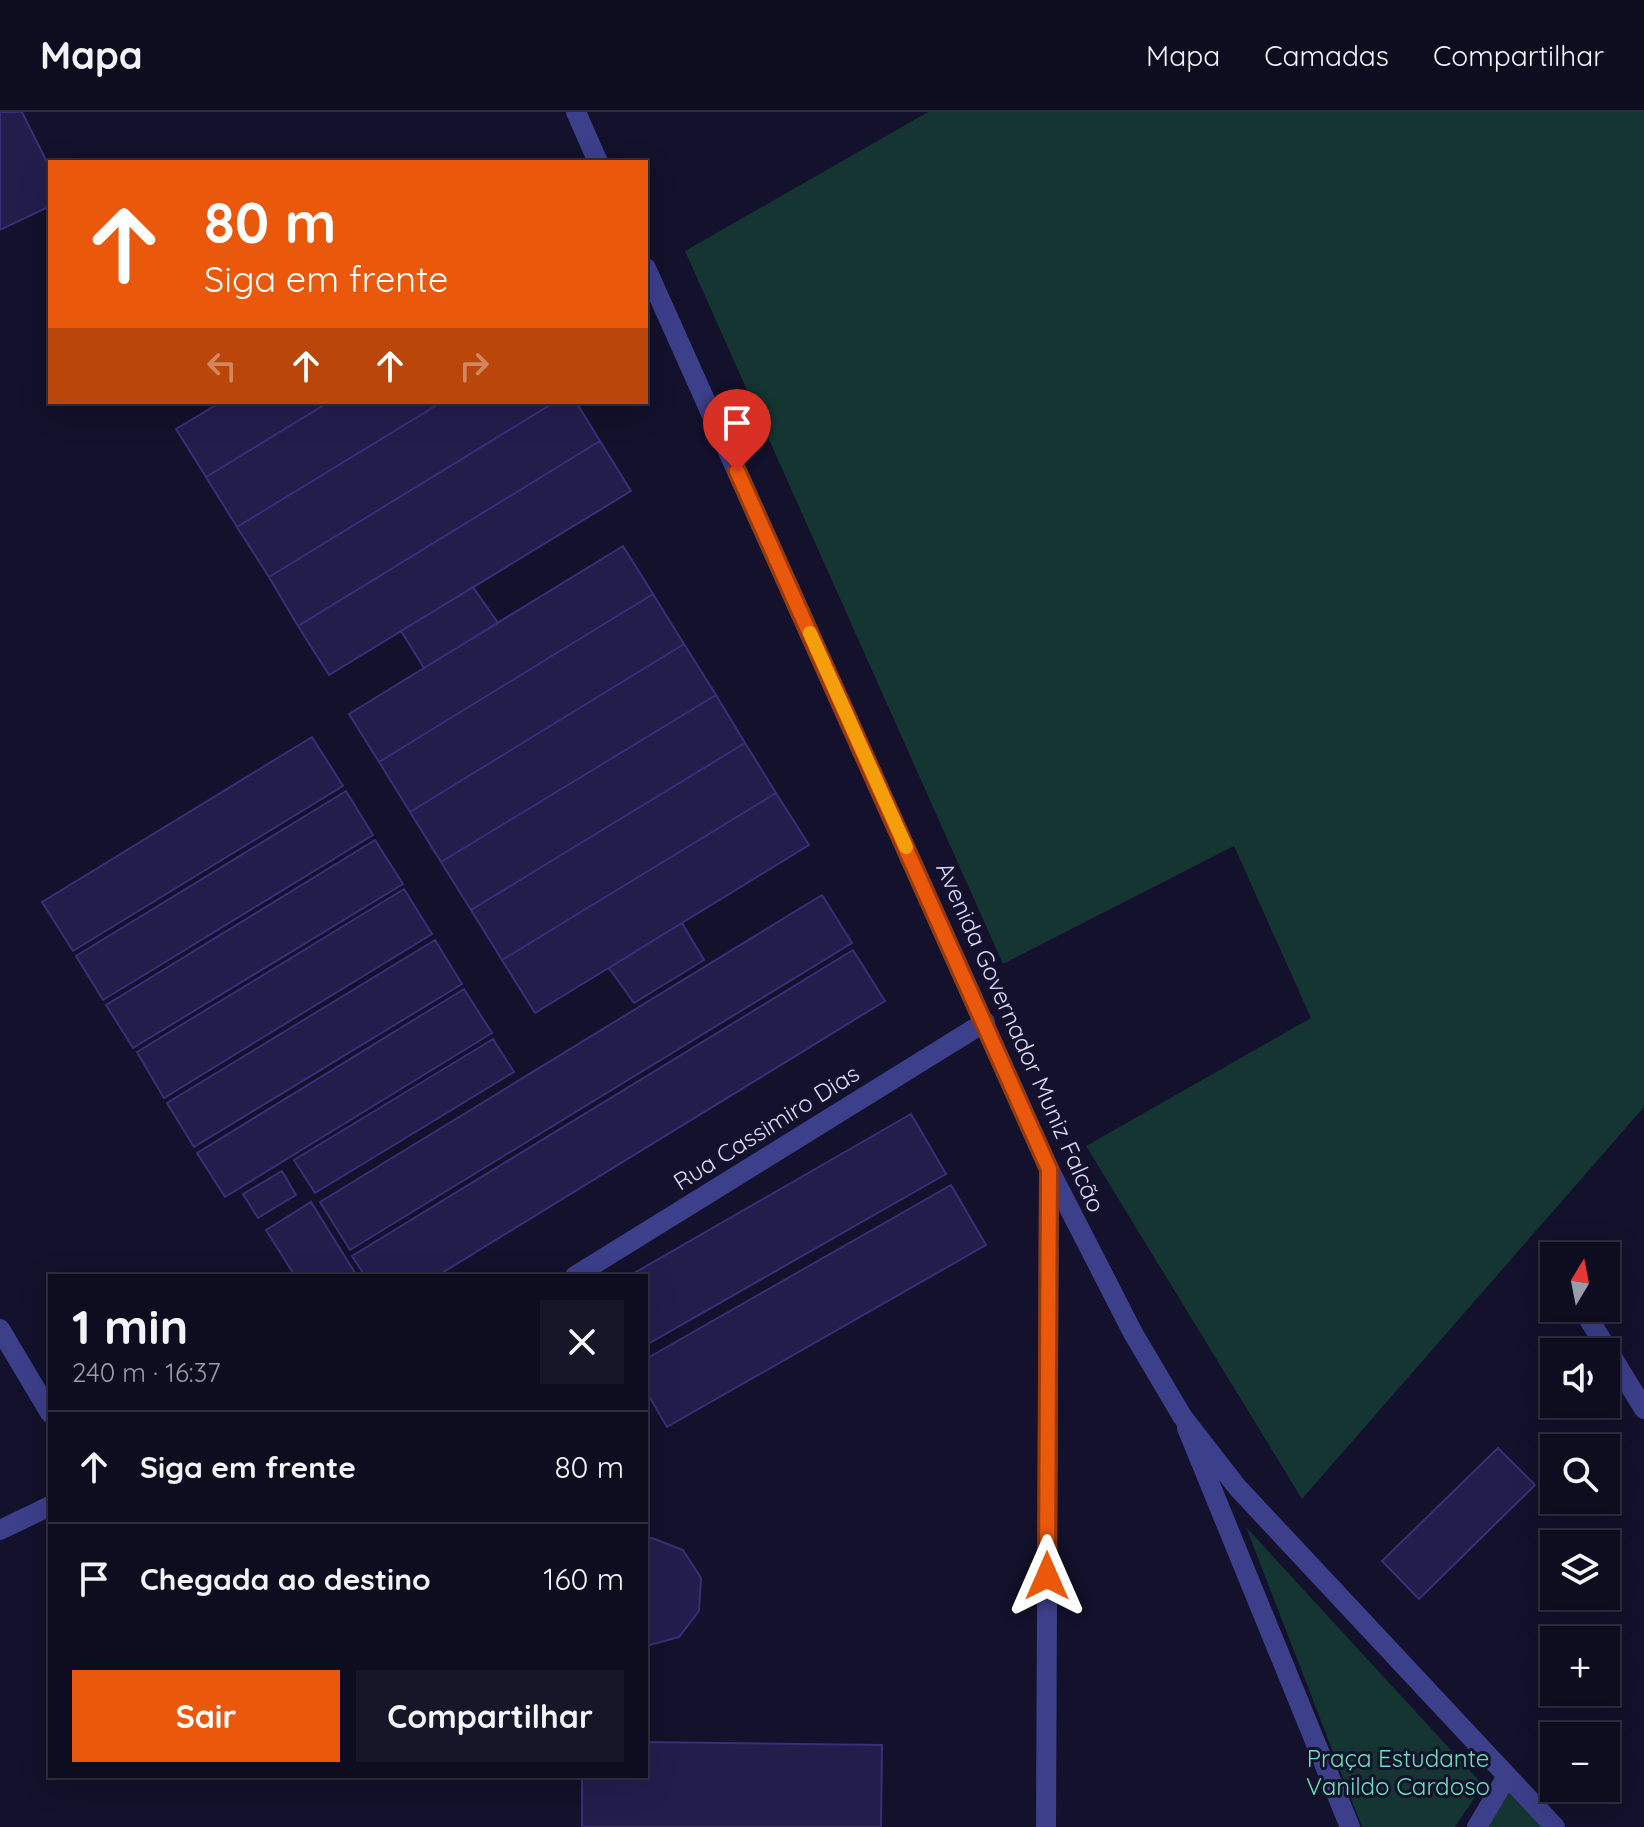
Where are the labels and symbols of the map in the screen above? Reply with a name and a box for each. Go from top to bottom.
pin [703,389,771,471]
street label: Avenida Governador Muniz Falcão [930,857,1112,1217]
street label: Rua Cassimiro Dias [668,1058,864,1196]
north arrow [1540,1242,1620,1322]
position arrow [1005,1534,1089,1618]
park label: Praça Estudante Vanildo Cardoso [1306,1743,1490,1801]

